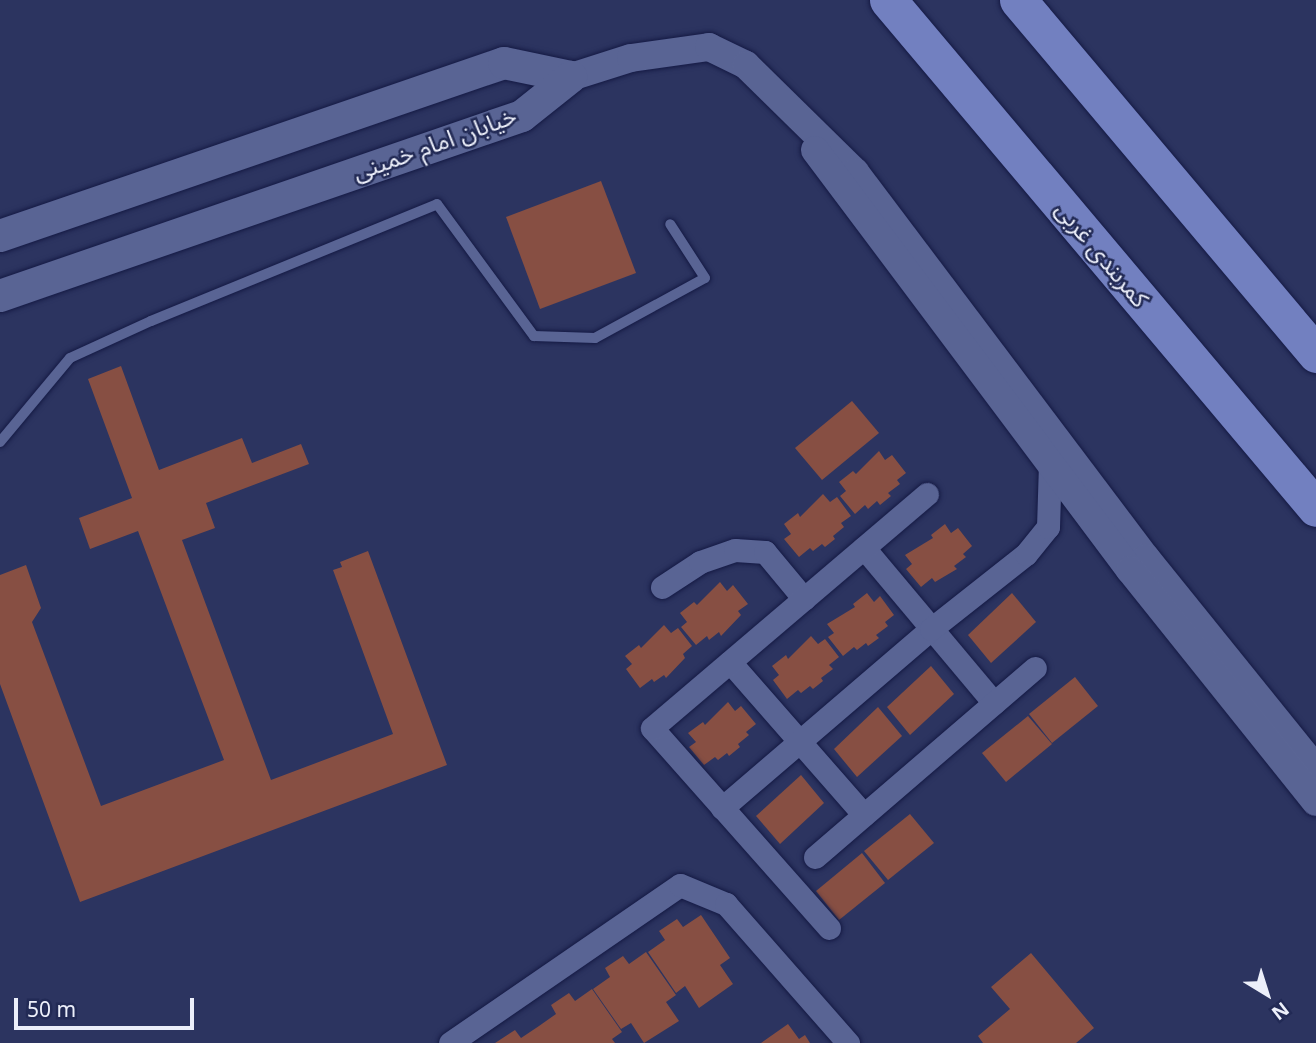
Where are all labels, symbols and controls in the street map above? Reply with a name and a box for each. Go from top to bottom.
street label: خیابان امام خمینی [349,102,521,188]
street label: کمربندی غربی [1048,196,1154,314]
north arrow [1232,959,1302,1029]
scale bar [18,984,198,1028]
text: 50 m [27,988,76,1032]
text: N [1262,990,1298,1031]

